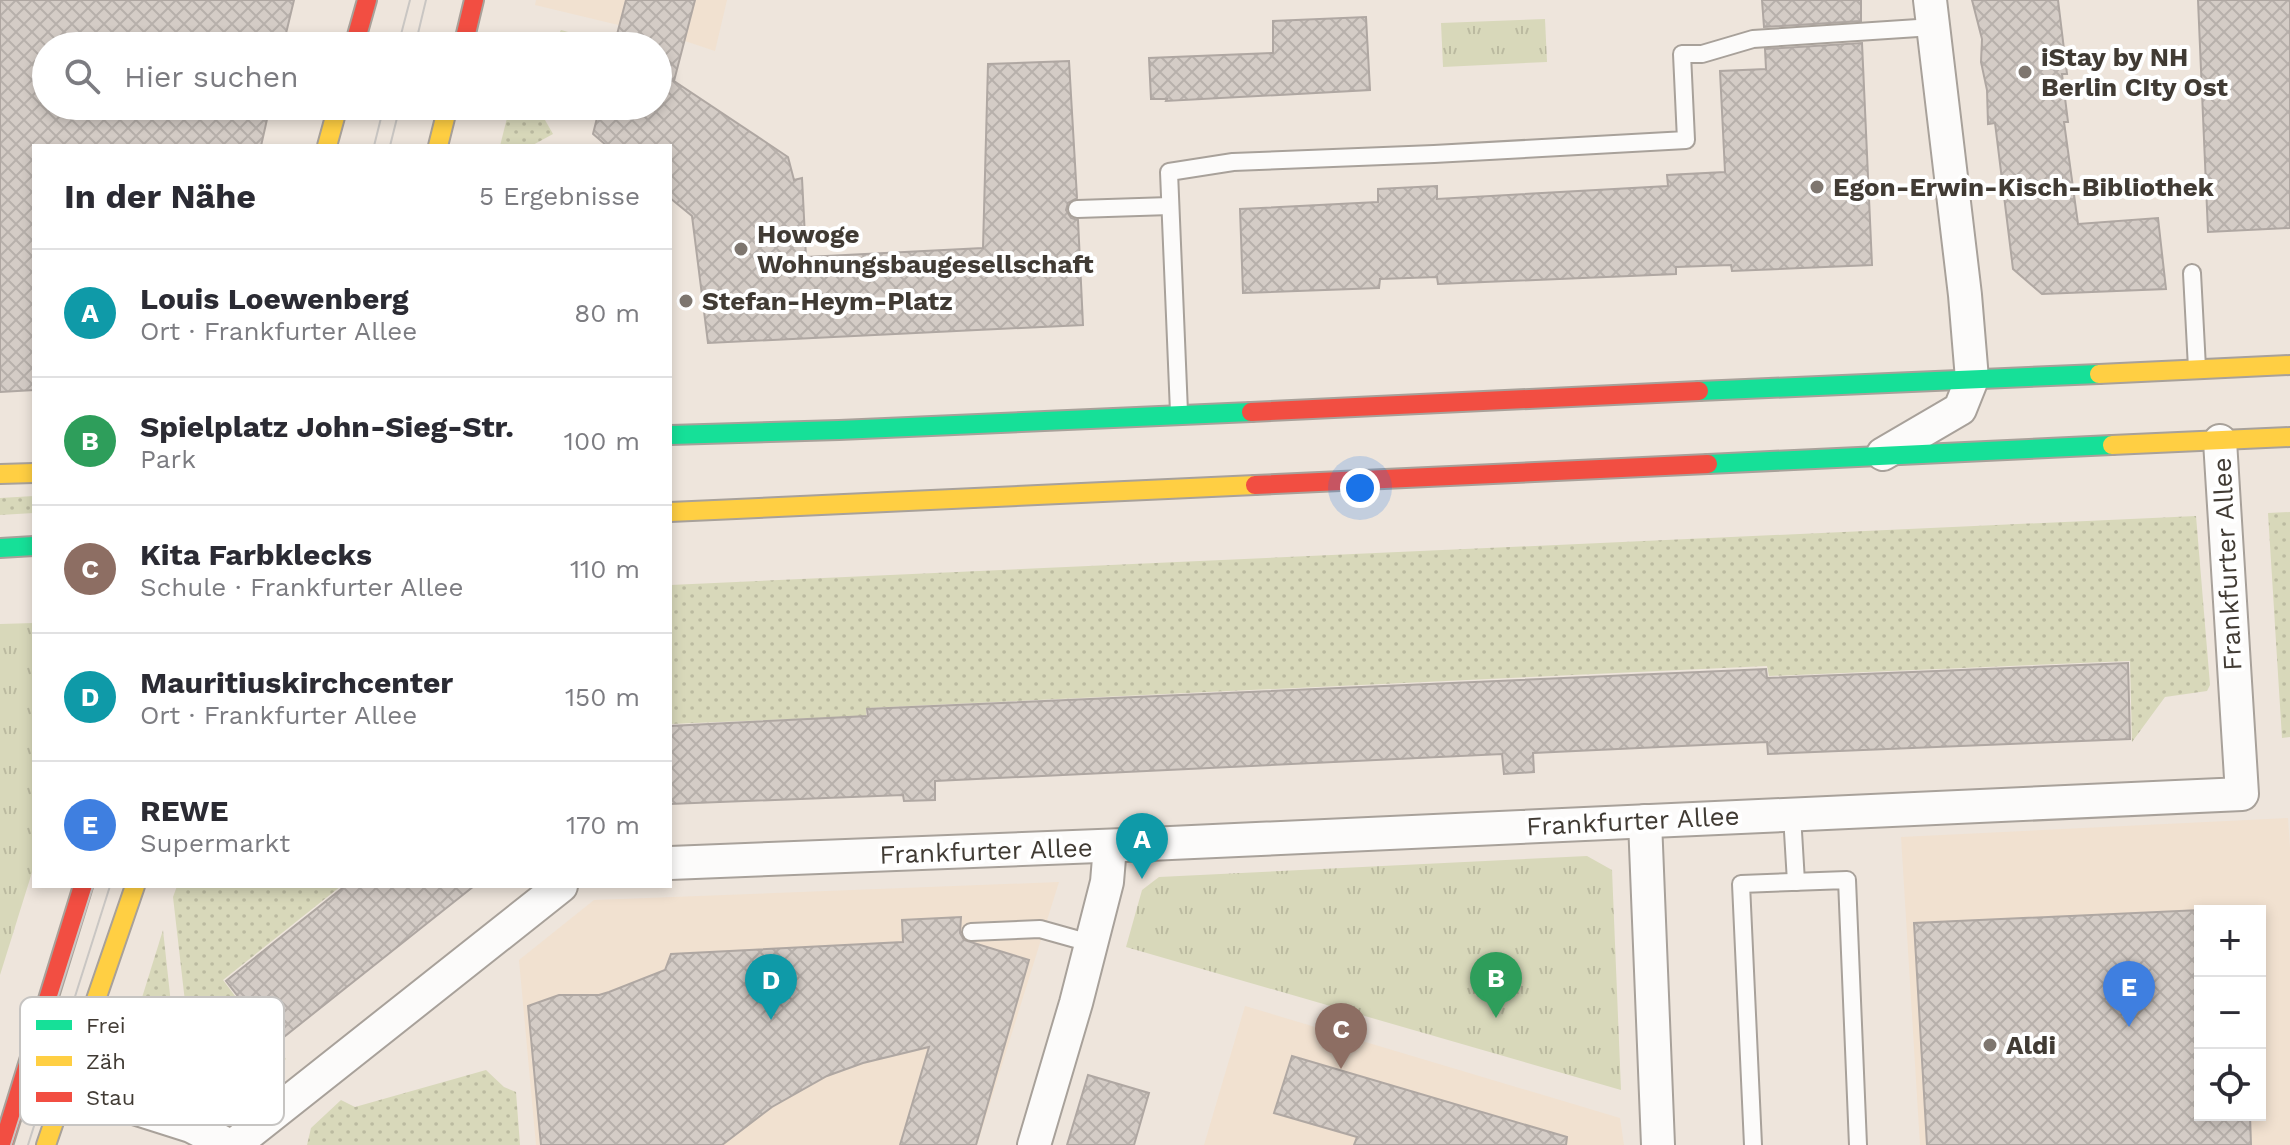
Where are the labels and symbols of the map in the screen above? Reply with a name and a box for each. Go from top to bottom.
place label: iStay by NH Berlin CIty Ost [2041,42,2229,102]
marker: iStay by NH Berlin CIty Ost [2016,63,2034,81]
place label: Egon-Erwin-Kisch-Bibliothek [1833,172,2215,202]
marker: Egon-Erwin-Kisch-Bibliothek [1808,178,1826,196]
place label: Howoge Wohnungsbaugesellschaft [757,219,1094,279]
marker: Howoge Wohnungsbaugesellschaft [732,240,750,258]
place label: Stefan-Heym-Platz [702,286,953,316]
marker: Stefan-Heym-Platz [677,292,695,310]
street label: Frankfurter Allee [2206,457,2248,671]
your location [1340,468,1380,508]
street label: Frankfurter Allee [1526,800,1740,842]
pin: A [1116,813,1168,879]
street label: Frankfurter Allee [879,832,1093,870]
pin: B [1470,952,1522,1018]
pin: D [745,954,797,1020]
pin: E [2103,961,2155,1027]
legend [20,997,284,1125]
pin: C [1315,1003,1367,1069]
text: Frei [86,1013,126,1038]
place label: Aldi [2006,1030,2056,1060]
marker: Aldi [1981,1036,1999,1054]
text: Zäh [86,1049,126,1074]
text: Stau [86,1085,135,1110]

